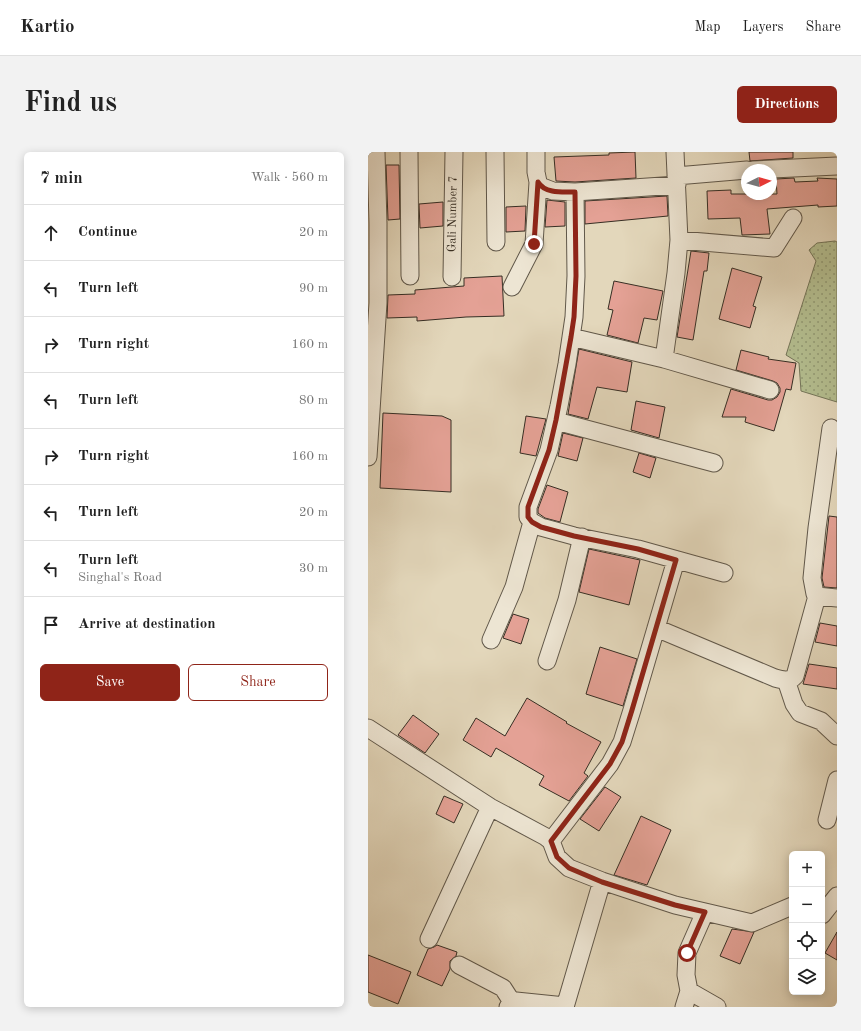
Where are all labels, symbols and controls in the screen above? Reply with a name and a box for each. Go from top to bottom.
text: Kartio [20,18,75,37]
text: Map [695,20,721,34]
text: Layers [743,20,784,34]
text: Share [806,20,841,34]
button: Directions [737,86,837,123]
text: Find us [24,90,117,118]
north arrow [741,164,777,200]
text: 7 min [40,170,83,187]
text: Walk · 560 m [251,171,328,184]
street label: Gali Number 7 [446,176,460,252]
icon: ahead [40,222,62,244]
text: Continue [78,225,137,240]
text: 20 m [299,226,328,239]
route end [525,235,543,253]
icon: left [40,278,62,300]
text: Turn left [78,281,138,296]
text: 90 m [299,282,328,295]
icon: right [40,334,62,356]
text: Turn right [78,337,149,352]
text: 160 m [291,338,328,351]
icon: left [40,390,62,412]
text: Turn left [78,393,138,408]
text: 80 m [299,394,328,407]
icon: right [40,446,62,468]
text: Turn right [78,449,149,464]
text: 160 m [291,450,328,463]
icon: left [40,502,62,524]
text: Turn left [78,505,138,520]
text: 20 m [299,506,328,519]
text: Turn left [78,553,138,568]
icon: left [40,558,62,580]
text: 30 m [299,562,328,575]
text: Singhal's Road [78,571,162,584]
icon: arrive [40,614,62,636]
text: Arrive at destination [78,617,216,632]
button: Save [40,664,180,701]
button: Share [188,664,328,701]
map controls [789,851,825,995]
button: + [789,851,825,887]
button: − [789,887,825,923]
button: locate [789,923,825,959]
route start [678,944,696,962]
button: layers [789,959,825,995]

